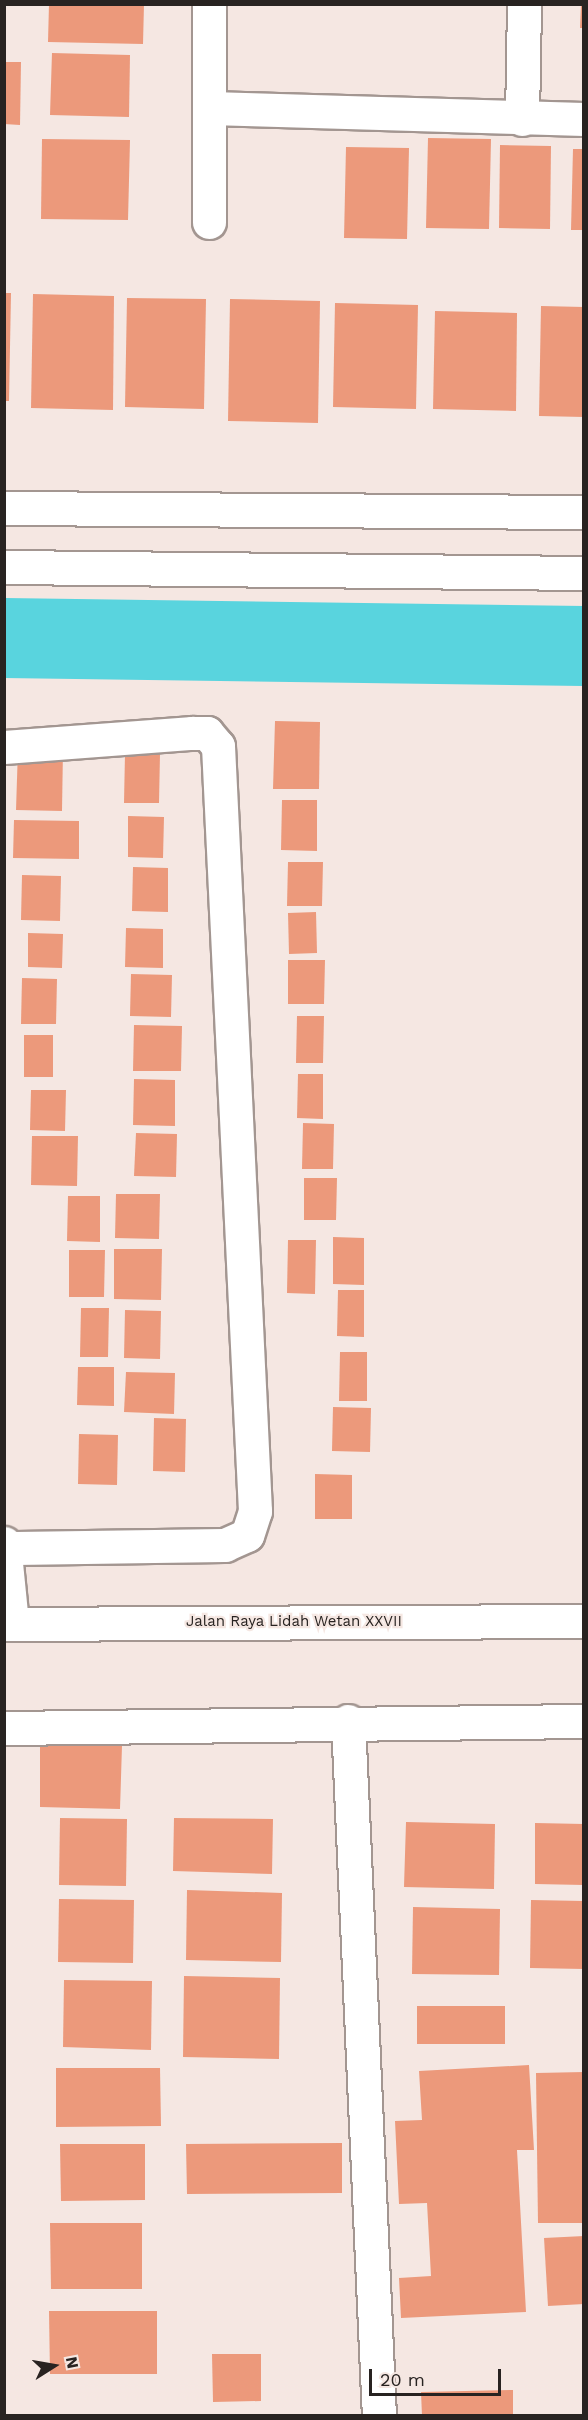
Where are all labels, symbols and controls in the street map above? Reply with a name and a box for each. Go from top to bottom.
street label: Jalan Raya Lidah Wetan XXVII [186,1613,402,1631]
north arrow [24,2336,84,2396]
text: N [62,2355,83,2370]
scale bar [372,2357,504,2395]
text: 20 m [380,2369,425,2390]

